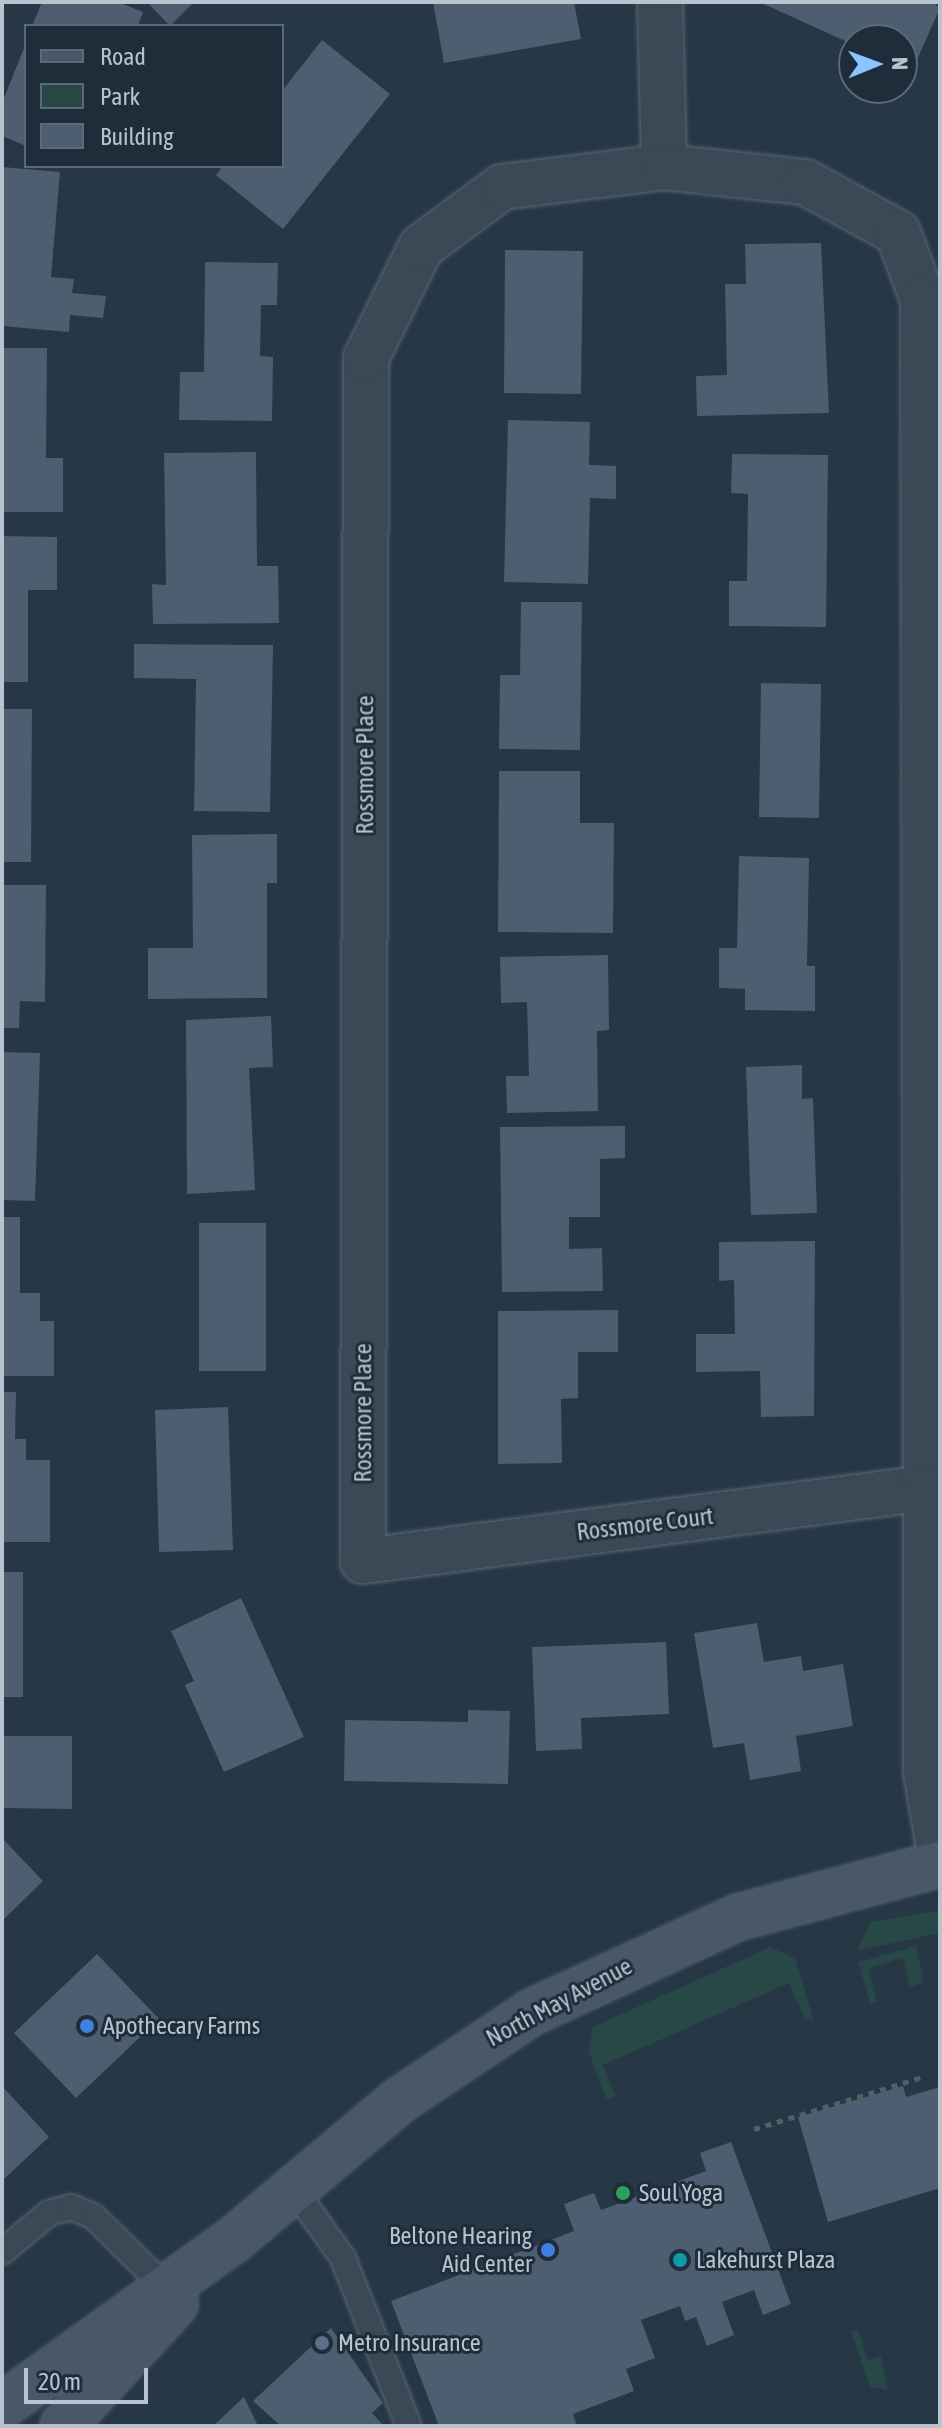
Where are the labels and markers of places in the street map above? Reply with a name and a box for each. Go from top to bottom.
place label: Apothecary Farms [103,2012,260,2040]
marker: Apothecary Farms [78,2017,96,2035]
place label: Soul Yoga [639,2179,723,2207]
marker: Soul Yoga [614,2184,632,2202]
place label: Beltone Hearing Aid Center [389,2222,532,2278]
marker: Beltone Hearing Aid Center [539,2241,557,2259]
place label: Lakehurst Plaza [696,2246,835,2274]
marker: Lakehurst Plaza [671,2251,689,2269]
place label: Metro Insurance [338,2329,481,2357]
marker: Metro Insurance [313,2334,331,2352]

